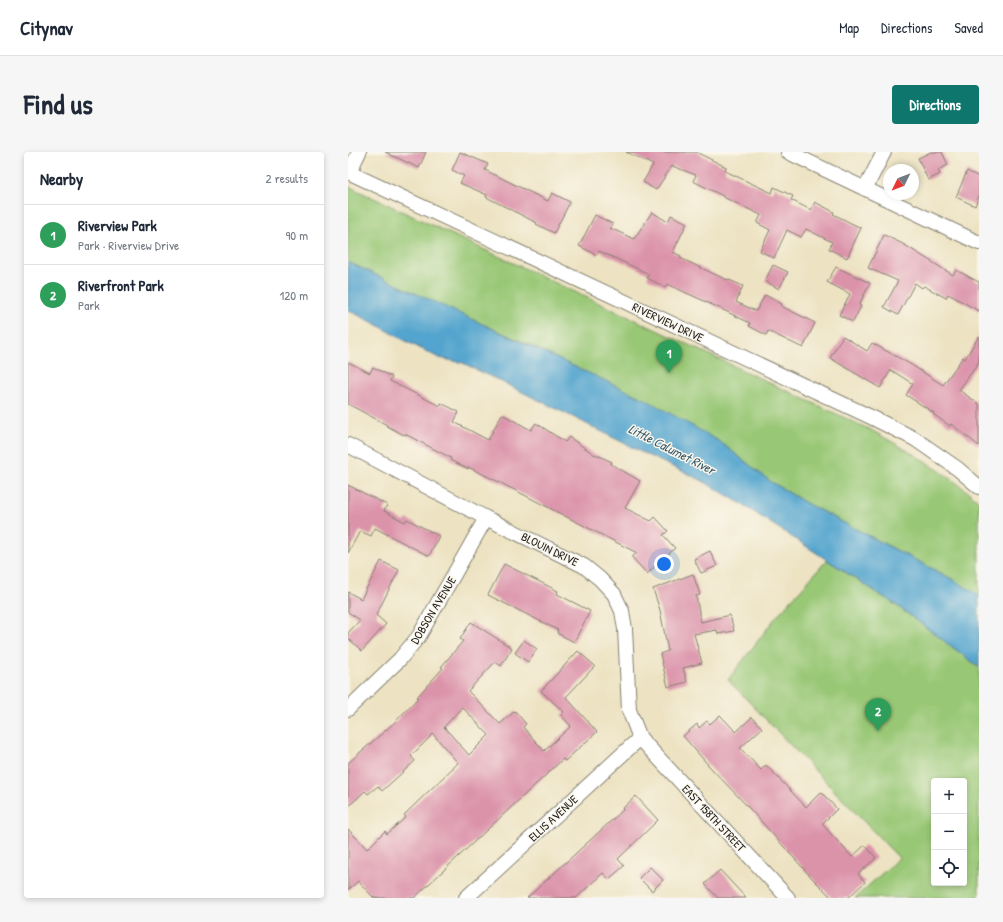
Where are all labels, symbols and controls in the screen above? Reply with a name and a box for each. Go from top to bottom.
text: Citynav [20,15,73,41]
text: Map [839,18,859,37]
text: Directions [881,18,932,37]
text: Saved [954,18,983,37]
text: Find us [24,85,93,123]
button: Directions [892,85,979,124]
north arrow [883,164,919,200]
text: Nearby [40,167,83,190]
text: 2 results [266,169,308,187]
text: Riverview Park [78,215,157,236]
text: 1 [51,226,55,244]
text: 90 m [286,226,308,244]
text: Park · Riverview Drive [78,236,179,254]
text: Riverfront Park [78,275,164,296]
text: 2 [50,286,56,304]
text: 120 m [280,286,308,304]
text: Park [78,296,100,314]
street label: RIVERVIEW DRIVE [630,298,707,346]
pin: 1 [656,340,682,373]
water label: Little Calumet River [626,419,720,479]
street label: BLOUIN DRIVE [518,528,582,570]
your location [654,554,674,574]
street label: DOBSON AVENUE [406,572,460,647]
pin: 2 [865,698,891,731]
map controls [931,778,967,886]
button: + [931,778,967,814]
street label: EAST 158TH STREET [678,781,750,856]
street label: ELLIS AVENUE [525,790,582,845]
button: − [931,814,967,850]
button: locate [931,850,967,886]

